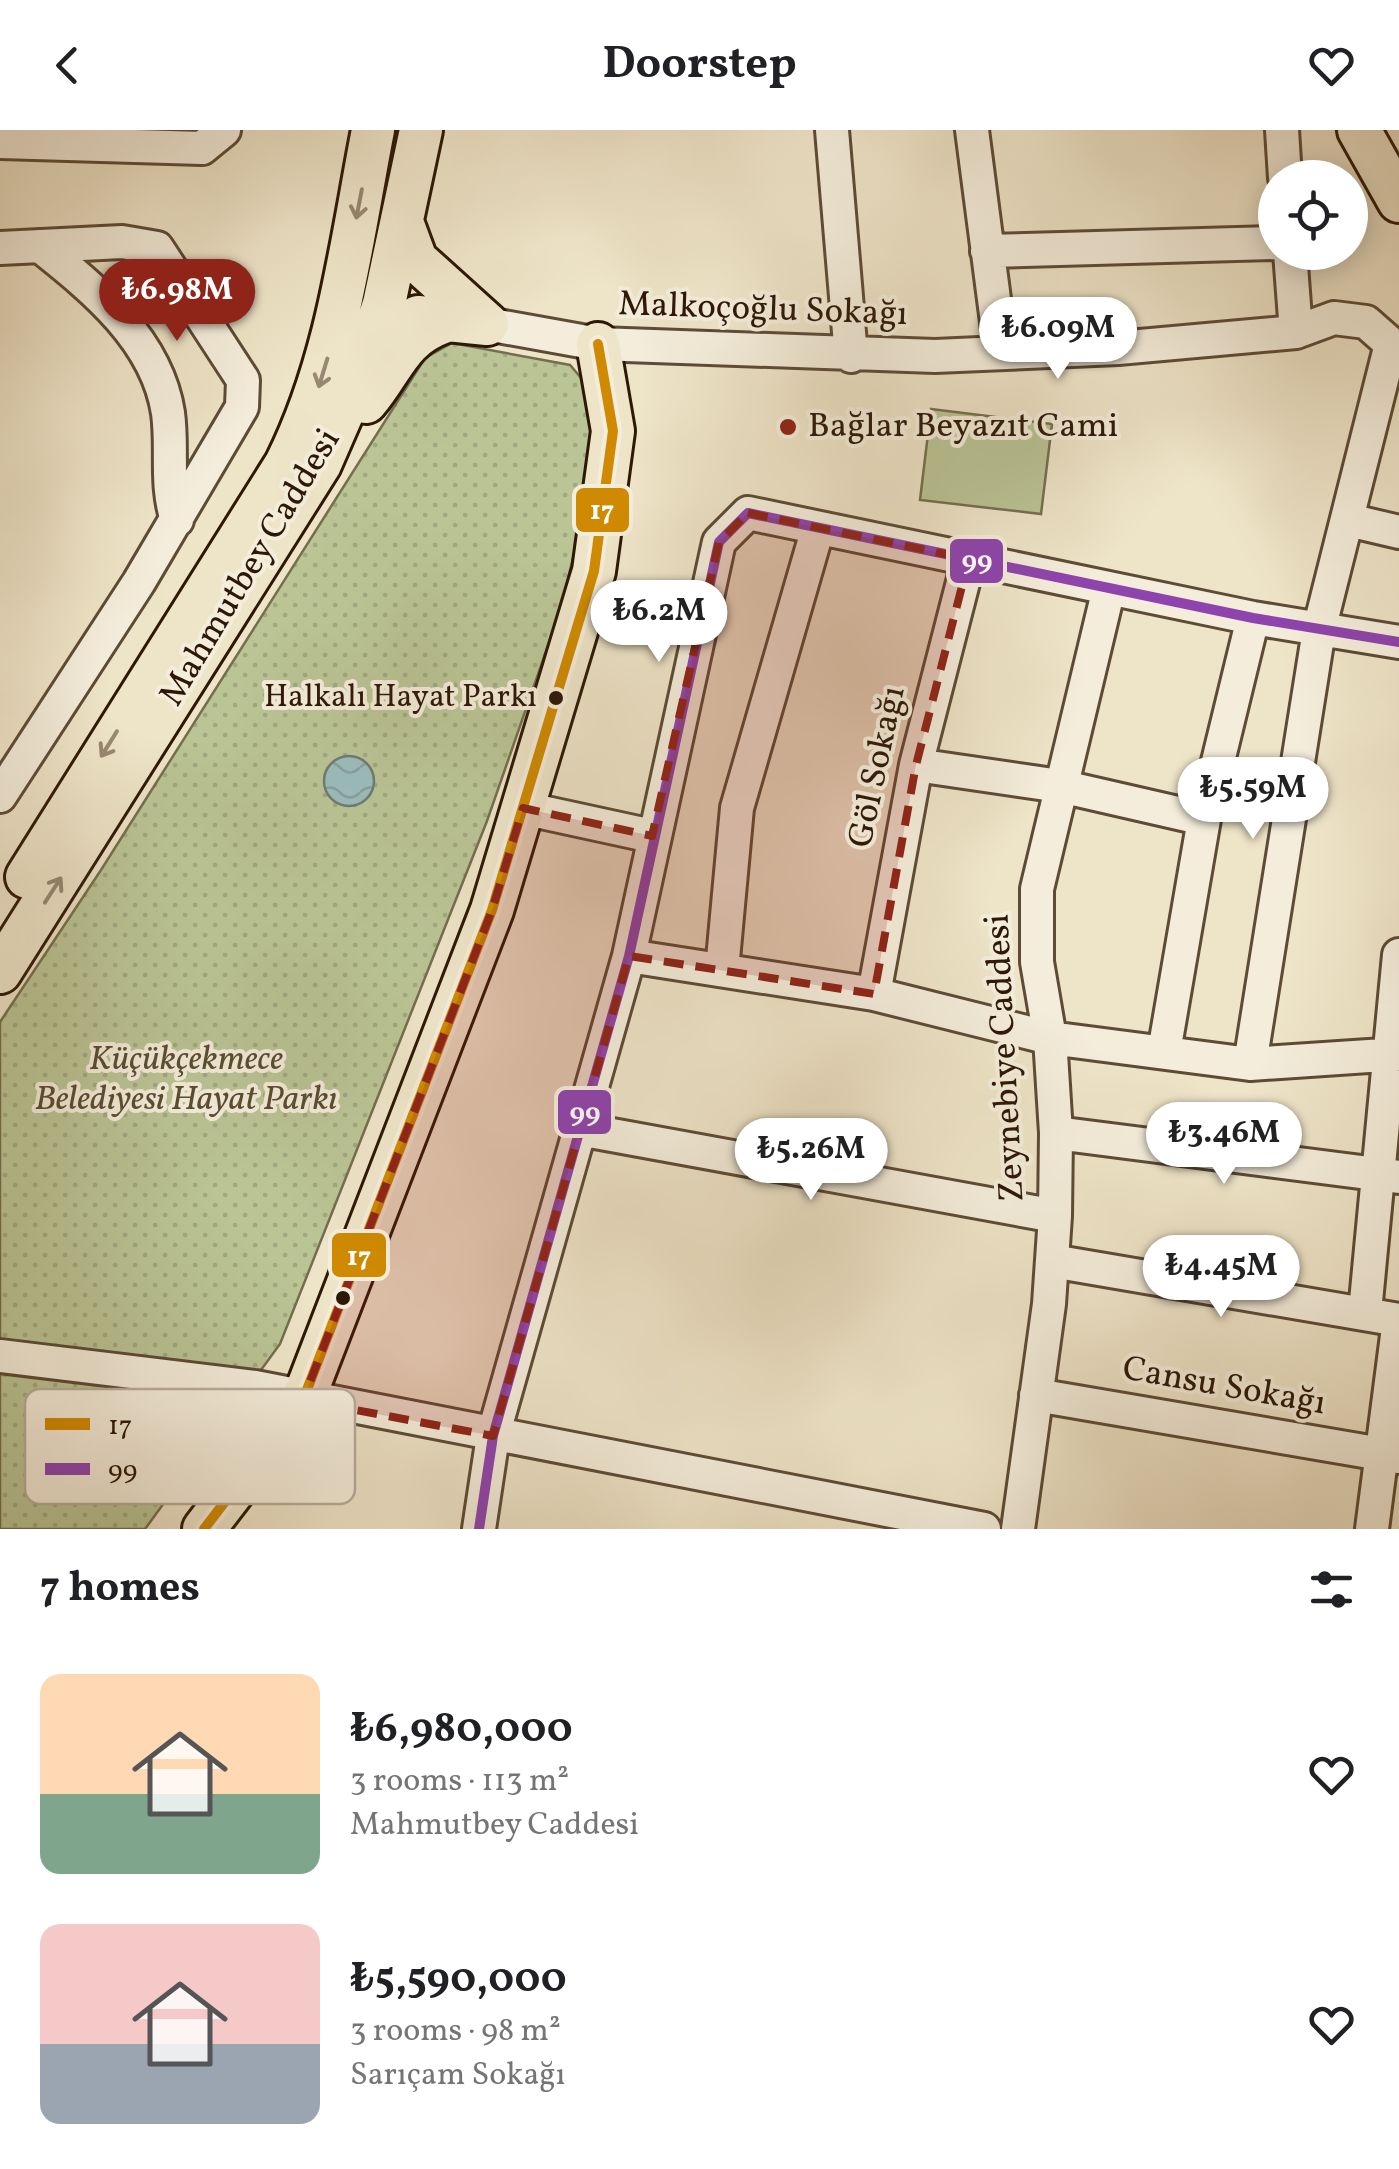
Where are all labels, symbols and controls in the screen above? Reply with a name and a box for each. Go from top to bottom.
text: Doorstep [602,34,797,97]
icon: back [40,38,95,93]
icon: heart [1304,38,1359,93]
map controls [1258,160,1368,270]
button: locate [1258,160,1368,270]
one-way arrow [349,187,368,220]
pin: ₺6.98M [96,259,258,344]
text: ₺6.98M [121,269,233,313]
street label: Malkoçoğlu Sokağı [617,281,909,339]
pin: ₺6.09M [977,297,1139,382]
text: ₺6.09M [1001,307,1115,351]
one-way arrow [313,357,331,388]
place label: Bağlar Beyazıt Cami [808,403,1118,451]
marker: Bağlar Beyazıt Cami [777,416,799,438]
street label: Mahmutbey Caddesi [149,420,353,716]
line badge: 17 [574,486,631,534]
text: 17 [590,492,614,531]
line badge: 99 [948,537,1005,585]
text: 99 [961,543,993,582]
pin: ₺6.2M [589,580,729,665]
text: ₺6.2M [612,590,706,634]
place label: Halkalı Hayat Parkı [264,676,537,720]
street label: Göl Sokağı [837,682,919,852]
marker: Halkalı Hayat Parkı [546,688,566,708]
one-way arrow [99,729,119,758]
pin: ₺5.59M [1172,757,1334,842]
text: ₺5.59M [1200,767,1306,811]
one-way arrow [42,876,63,905]
street label: Zeynebiye Caddesi [974,913,1038,1203]
park label: Küçükçekmece Belediyesi Hayat Parkı [35,1036,337,1124]
line badge: 99 [556,1088,613,1136]
text: 99 [569,1095,601,1134]
pin: ₺3.46M [1143,1102,1305,1187]
text: ₺3.46M [1168,1112,1280,1156]
pin: ₺5.26M [730,1118,892,1203]
text: ₺5.26M [757,1128,865,1172]
line badge: 17 [330,1231,388,1279]
pin: ₺4.45M [1140,1235,1302,1320]
text: 17 [347,1238,371,1277]
text: ₺4.45M [1165,1245,1277,1289]
unlabelled marker [333,1288,353,1308]
street label: Cansu Sokağı [1119,1346,1329,1428]
legend [25,1389,355,1504]
text: 17 [108,1407,132,1446]
text: 99 [108,1452,137,1491]
text: 7 homes [40,1560,200,1619]
icon: filters [1304,1562,1359,1617]
text: ₺6,980,000 [350,1701,573,1760]
icon: home [120,1714,240,1834]
icon: heart [1304,1747,1359,1802]
text: 3 rooms · 113 m² [350,1760,569,1804]
text: Mahmutbey Caddesi [350,1804,639,1848]
text: ₺5,590,000 [350,1951,567,2010]
icon: home [120,1964,240,2084]
icon: heart [1304,1997,1359,2052]
text: 3 rooms · 98 m² [350,2010,561,2054]
text: Sarıçam Sokağı [350,2054,565,2098]

